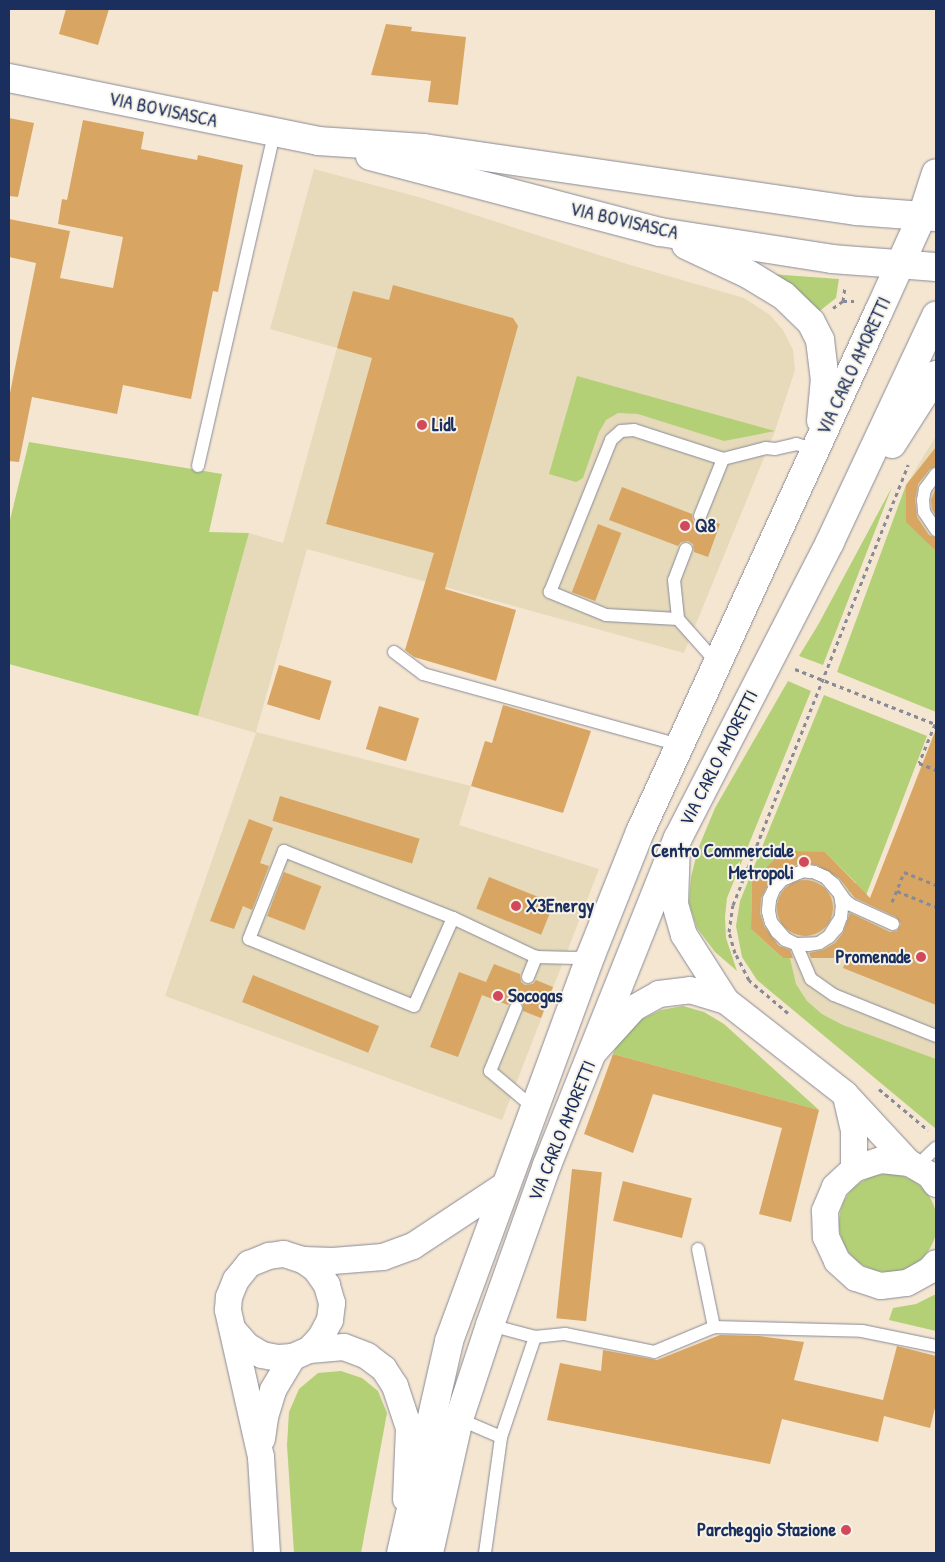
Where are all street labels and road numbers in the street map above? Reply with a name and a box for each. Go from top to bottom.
street label: VIA BOVISASCA [107,87,219,133]
street label: VIA BOVISASCA [568,197,680,245]
street label: VIA CARLO AMORETTI [812,293,896,439]
street label: VIA CARLO AMORETTI [675,686,763,830]
street label: VIA CARLO AMORETTI [523,1057,601,1205]

